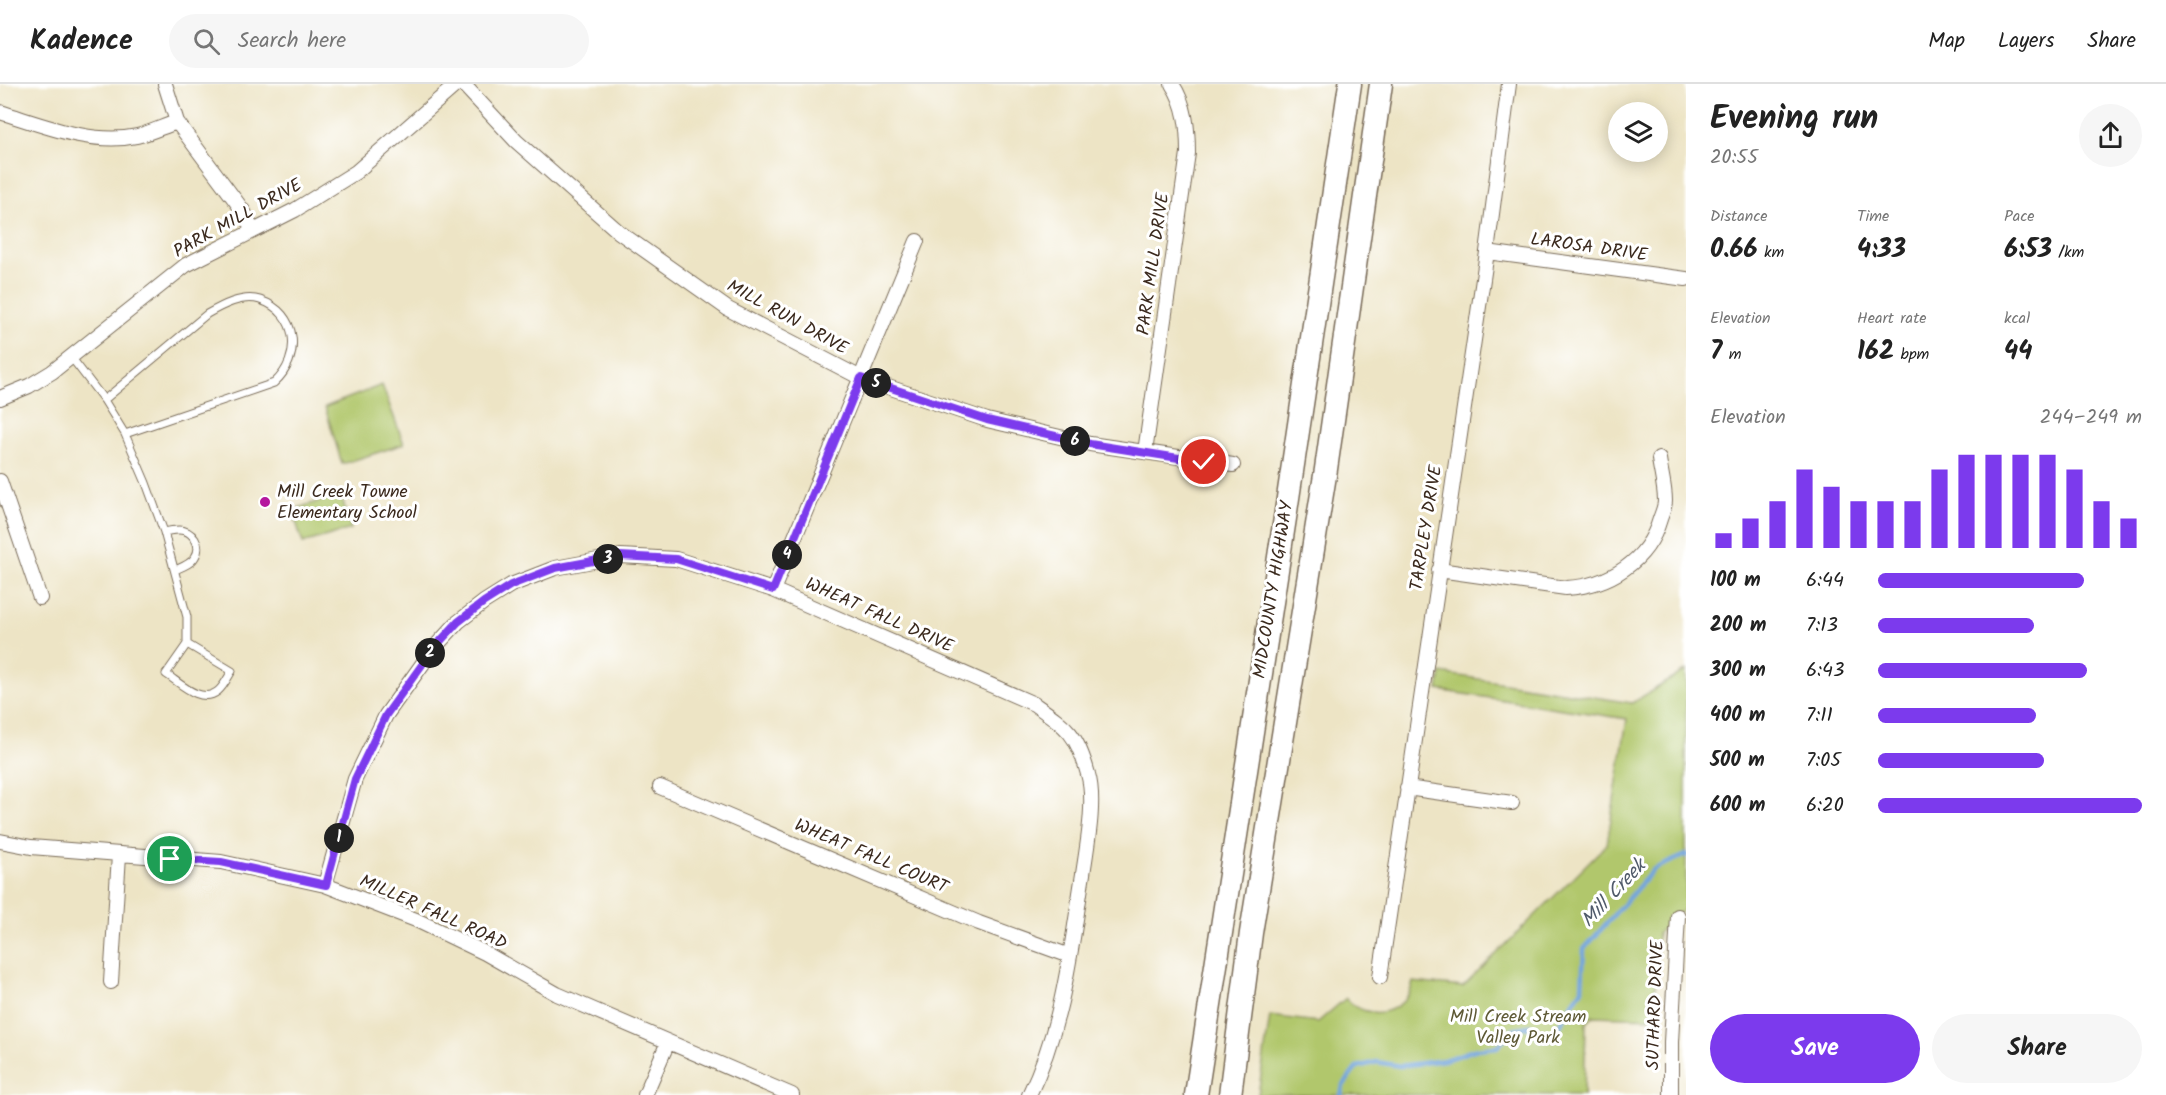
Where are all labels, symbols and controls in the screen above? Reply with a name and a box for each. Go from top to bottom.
search box [169,14,589,68]
text: Kadence [30,19,133,64]
text: Search here [238,24,346,59]
icon: search [190,25,223,58]
text: Map [1928,25,1965,58]
text: Layers [1998,25,2054,58]
text: Share [2087,25,2136,58]
text: Evening run [1710,93,1878,146]
map controls [1608,102,1668,162]
button: layers [1608,102,1668,162]
button: share [2079,104,2142,167]
text: 20:55 [1710,142,1758,174]
street label: PARK MILL DRIVE [168,171,308,266]
street label: PARK MILL DRIVE [1130,190,1178,337]
text: Distance [1710,204,1768,229]
text: Time [1857,204,1889,229]
text: Pace [2004,204,2035,229]
street label: LAROSA DRIVE [1529,225,1650,271]
text: 0.66 [1710,229,1758,271]
text: 4:33 [1857,229,1906,271]
text: 6:53 [2004,229,2052,271]
text: km [1758,240,1784,265]
text: /km [2052,240,2084,265]
street label: MILL RUN DRIVE [721,273,854,364]
text: Elevation [1710,306,1771,331]
text: Heart rate [1857,306,1927,331]
text: kcal [2004,306,2030,331]
text: 7 [1710,331,1722,373]
text: 162 [1857,331,1894,373]
text: 44 [2004,331,2032,373]
text: m [1722,342,1741,367]
text: bpm [1894,342,1929,367]
pin: 5 [861,368,891,398]
text: 5 [872,370,880,395]
text: Elevation [1710,402,1786,434]
text: 244–249 m [2040,402,2142,434]
pin: 6 [1060,426,1090,456]
text: 6 [1071,428,1079,453]
pin [1178,436,1229,487]
icon: check [1187,445,1220,478]
street label: TARPLEY DRIVE [1403,463,1451,593]
place label: Mill Creek Towne Elementary School [277,478,418,528]
marker: Mill Creek Towne Elementary School [258,495,272,509]
street label: MIDCOUNTY HIGHWAY [1246,498,1302,681]
pin: 4 [772,540,802,570]
text: 4 [783,542,791,567]
pin: 3 [593,544,623,574]
text: 3 [604,546,612,571]
text: 100 m [1710,565,1761,597]
text: 6:44 [1806,565,1844,597]
street label: WHEAT FALL DRIVE [800,570,958,662]
text: 200 m [1710,610,1766,642]
text: 7:13 [1806,610,1838,642]
pin: 2 [415,638,445,668]
text: 2 [425,640,435,665]
text: 300 m [1710,655,1766,687]
text: 6:43 [1806,655,1844,687]
text: 400 m [1710,700,1766,732]
text: 7:11 [1806,700,1833,732]
text: 500 m [1710,745,1765,777]
text: 7:05 [1806,745,1841,777]
text: 600 m [1710,790,1765,822]
text: 6:20 [1806,790,1844,822]
street label: WHEAT FALL COURT [790,812,954,903]
pin: 1 [324,823,354,853]
text: 1 [337,825,341,850]
pin [144,833,195,884]
icon: arrive [153,842,186,875]
water label: Mill Creek [1574,850,1656,936]
street label: MILLER FALL ROAD [354,867,512,959]
street label: SUTHARD DRIVE [1639,939,1673,1071]
park label: Mill Creek Stream Valley Park [1450,1003,1586,1053]
button: Save [1710,1014,1920,1083]
button: Share [1932,1014,2142,1083]

